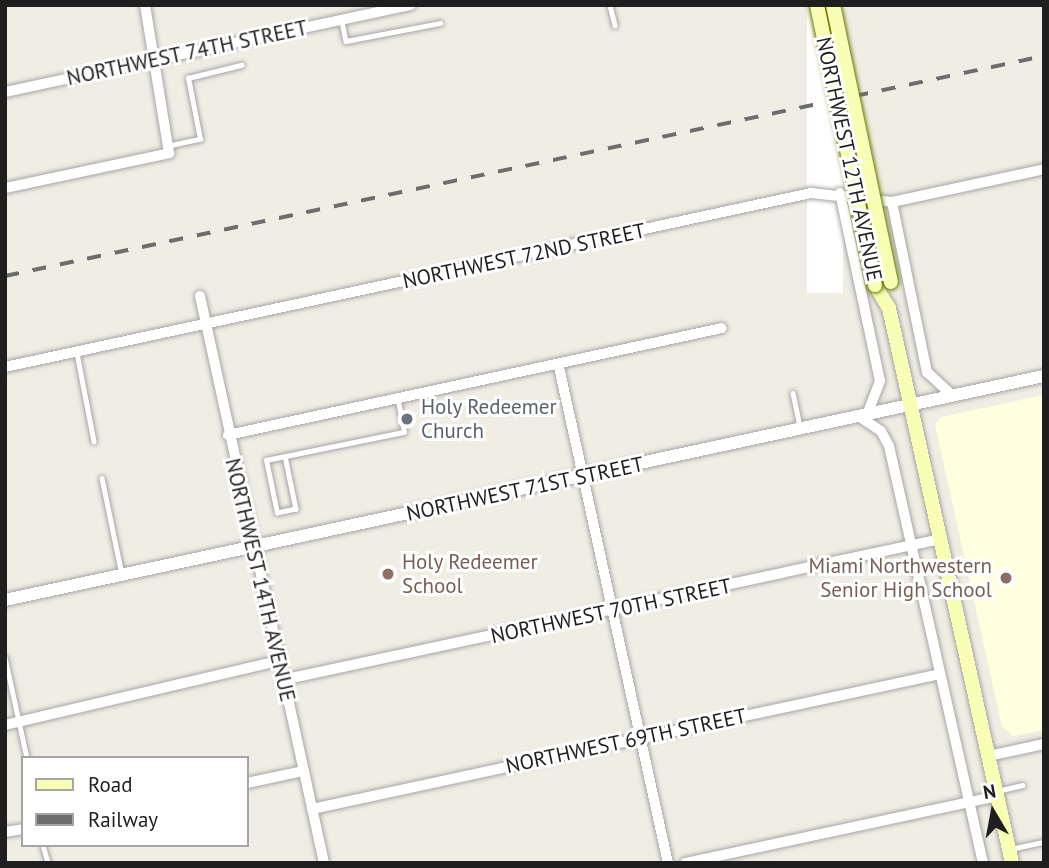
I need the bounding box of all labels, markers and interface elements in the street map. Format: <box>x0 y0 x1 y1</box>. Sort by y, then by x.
street label: NORTHWEST 74TH STREET <box>64 15 310 91</box>
street label: NORTHWEST 12TH AVENUE <box>811 34 887 284</box>
street label: NORTHWEST 72ND STREET <box>400 218 648 294</box>
place label: Holy Redeemer Church <box>421 394 557 444</box>
marker: Holy Redeemer Church <box>399 411 415 427</box>
street label: NORTHWEST 71ST STREET <box>403 451 647 527</box>
street label: NORTHWEST 14TH AVENUE <box>220 455 300 705</box>
place label: Holy Redeemer School <box>402 549 538 599</box>
place label: Miami Northwestern Senior High School <box>808 553 992 603</box>
marker: Holy Redeemer School <box>380 566 396 582</box>
marker: Miami Northwestern Senior High School <box>998 570 1014 586</box>
street label: NORTHWEST 70TH STREET <box>488 573 734 649</box>
street label: NORTHWEST 69TH STREET <box>503 703 749 779</box>
legend <box>21 756 248 847</box>
text: Road <box>88 771 132 798</box>
north arrow <box>958 777 1028 847</box>
text: N <box>981 778 998 804</box>
text: Railway <box>88 806 158 833</box>

